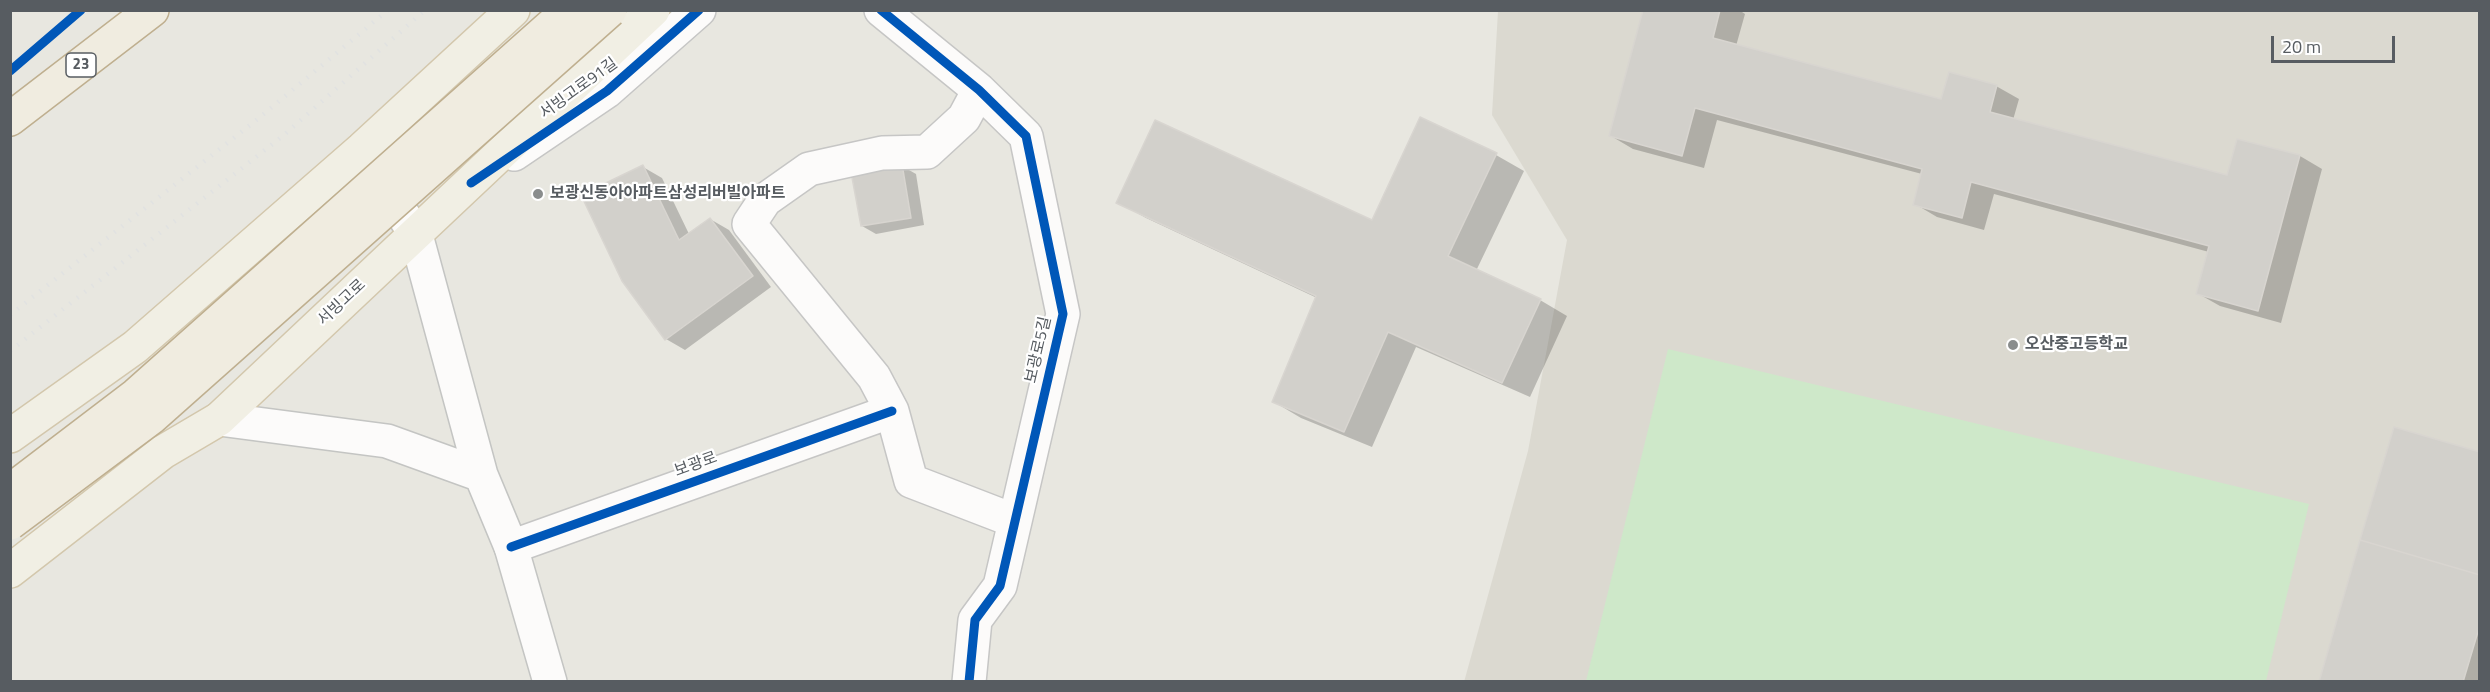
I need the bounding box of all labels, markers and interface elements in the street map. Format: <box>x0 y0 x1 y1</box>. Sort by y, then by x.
scale bar <box>2274 24 2398 62</box>
text: 20 m <box>2282 33 2321 60</box>
road number: 23 <box>66 53 96 77</box>
street label: 서빙고로91길 <box>536 54 622 124</box>
place label: 보광신동아아파트삼성리버빌아파트 <box>550 184 786 204</box>
marker: 보광신동아아파트삼성리버빌아파트 <box>531 187 545 201</box>
street label: 서빙고로 <box>314 276 370 330</box>
street label: 보광로5길 <box>1022 315 1056 385</box>
place label: 오산중고등학교 <box>2025 335 2128 355</box>
marker: 오산중고등학교 <box>2006 338 2020 352</box>
street label: 보광로 <box>672 448 720 482</box>

